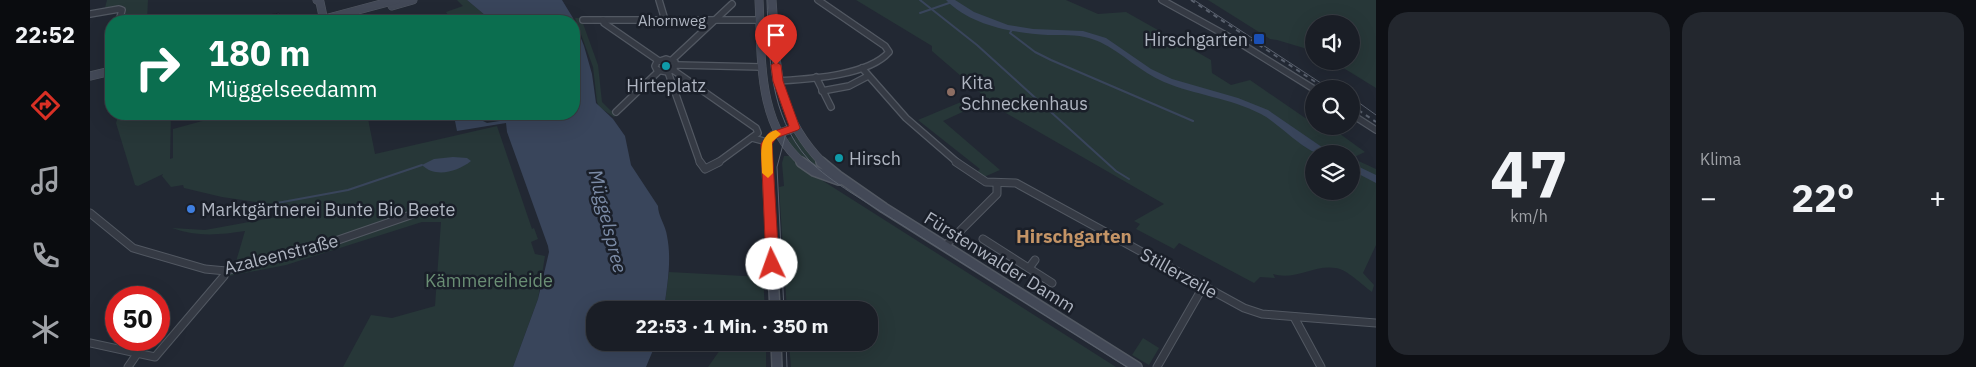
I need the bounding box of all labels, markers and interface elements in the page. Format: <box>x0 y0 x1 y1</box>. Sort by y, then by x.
street label: Ahornweg <box>638 11 706 30</box>
pin <box>755 14 797 65</box>
map controls <box>1305 15 1360 200</box>
button: sound <box>1305 15 1360 70</box>
text: 22:52 <box>15 20 75 49</box>
icon: arrive <box>762 21 790 49</box>
place label: Hirschgarten <box>1144 28 1248 51</box>
text: 180 m <box>208 30 311 76</box>
marker: Hirschgarten <box>1252 32 1266 46</box>
icon: right <box>125 35 190 100</box>
marker: Hirteplatz <box>660 60 672 72</box>
place label: Kita Schneckenhaus <box>961 71 1088 115</box>
text: Müggelseedamm <box>208 74 377 103</box>
place label: Hirteplatz <box>626 74 706 97</box>
button: search <box>1305 80 1360 135</box>
marker: Kita Schneckenhaus <box>945 86 957 98</box>
icon: directions <box>28 88 63 123</box>
text: 47 <box>1490 131 1568 216</box>
button: layers <box>1305 145 1360 200</box>
place label: Hirsch <box>849 147 901 170</box>
text: Klima <box>1700 149 1741 169</box>
marker: Hirsch <box>833 152 845 164</box>
icon: music <box>28 163 63 198</box>
water label: Müggelspree <box>584 167 632 275</box>
text: 22° <box>1791 173 1855 222</box>
text: − <box>1700 179 1717 216</box>
text: + <box>1929 179 1946 216</box>
place label: Marktgärtnerei Bunte Bio Beete <box>201 198 456 221</box>
marker: Marktgärtnerei Bunte Bio Beete <box>185 203 197 215</box>
street label: Fürstenwalder Damm <box>920 206 1080 318</box>
text: km/h <box>1510 206 1548 226</box>
district label: Hirschgarten <box>1016 224 1132 248</box>
street label: Azaleenstraße <box>221 229 341 279</box>
position arrow <box>745 237 797 289</box>
icon: phone <box>28 238 63 273</box>
street label: Stillerzeile <box>1136 242 1222 304</box>
park label: Kämmereiheide <box>425 269 553 292</box>
speed limit sign: 50 <box>105 286 170 351</box>
icon: climate <box>28 312 63 347</box>
text: 22:53 · 1 Min. · 350 m <box>635 314 829 338</box>

